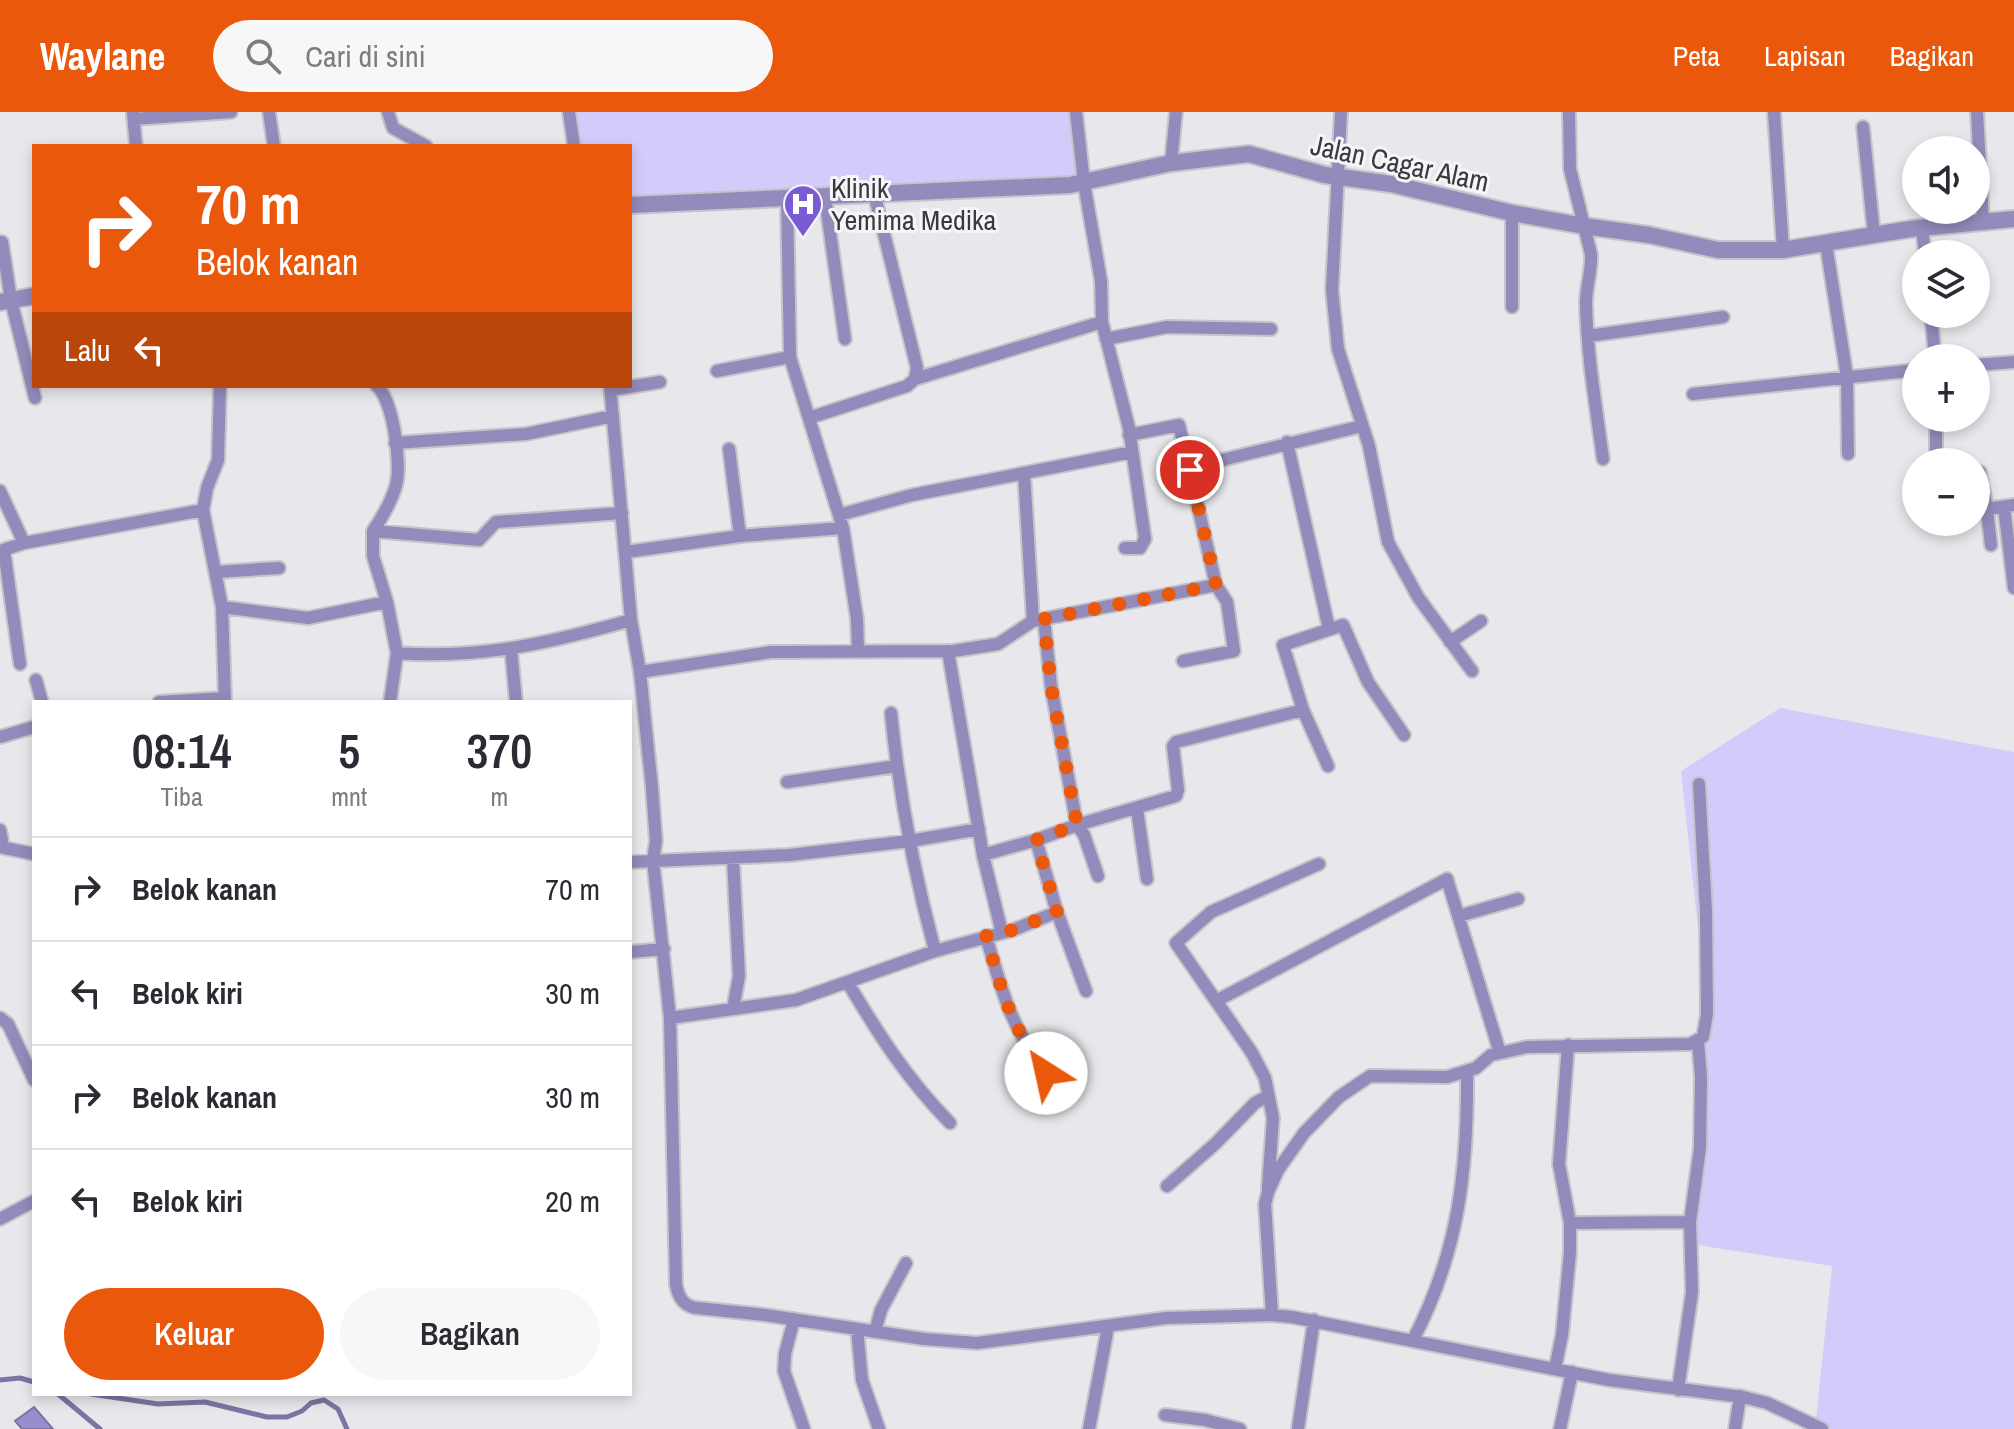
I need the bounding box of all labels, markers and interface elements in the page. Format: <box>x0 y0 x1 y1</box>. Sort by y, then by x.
search box <box>213 20 773 92</box>
text: Waylane <box>40 31 165 82</box>
icon: search <box>241 34 285 78</box>
text: Cari di sini <box>305 36 426 76</box>
text: Peta <box>1673 37 1720 75</box>
text: Lapisan <box>1764 37 1846 75</box>
text: Bagikan <box>1890 37 1974 75</box>
street label: Jalan Cagar Alam <box>1307 126 1493 200</box>
map controls <box>1902 136 1990 536</box>
button: sound <box>1902 136 1990 224</box>
text: 70 m <box>196 166 301 241</box>
place label: Klinik Yemima Medika <box>831 169 997 239</box>
icon: right <box>64 176 168 280</box>
hospital icon: Klinik Yemima Medika <box>782 183 824 238</box>
text: Belok kanan <box>196 238 358 286</box>
button: layers <box>1902 240 1990 328</box>
icon: left <box>127 328 171 372</box>
text: Lalu <box>64 330 111 370</box>
button: + <box>1902 344 1990 432</box>
pin <box>1156 436 1224 504</box>
icon: arrive <box>1168 448 1212 492</box>
button: − <box>1902 448 1990 536</box>
text: 08:14 <box>132 718 232 783</box>
text: 5 <box>338 718 360 783</box>
text: 370 <box>467 718 532 783</box>
text: Tiba <box>161 779 203 814</box>
text: mnt <box>331 779 367 814</box>
text: m <box>491 779 508 814</box>
icon: right <box>64 867 108 911</box>
text: Belok kanan <box>132 869 277 909</box>
text: 70 m <box>545 869 600 909</box>
icon: left <box>64 971 108 1015</box>
text: Belok kiri <box>132 973 243 1013</box>
text: 30 m <box>545 973 600 1013</box>
position arrow <box>1004 1031 1088 1115</box>
icon: right <box>64 1075 108 1119</box>
text: Belok kanan <box>132 1077 277 1117</box>
text: 30 m <box>545 1077 600 1117</box>
icon: left <box>64 1179 108 1223</box>
text: Belok kiri <box>132 1181 243 1221</box>
text: 20 m <box>545 1181 600 1221</box>
button: Keluar <box>64 1288 324 1380</box>
button: Bagikan <box>340 1288 600 1380</box>

